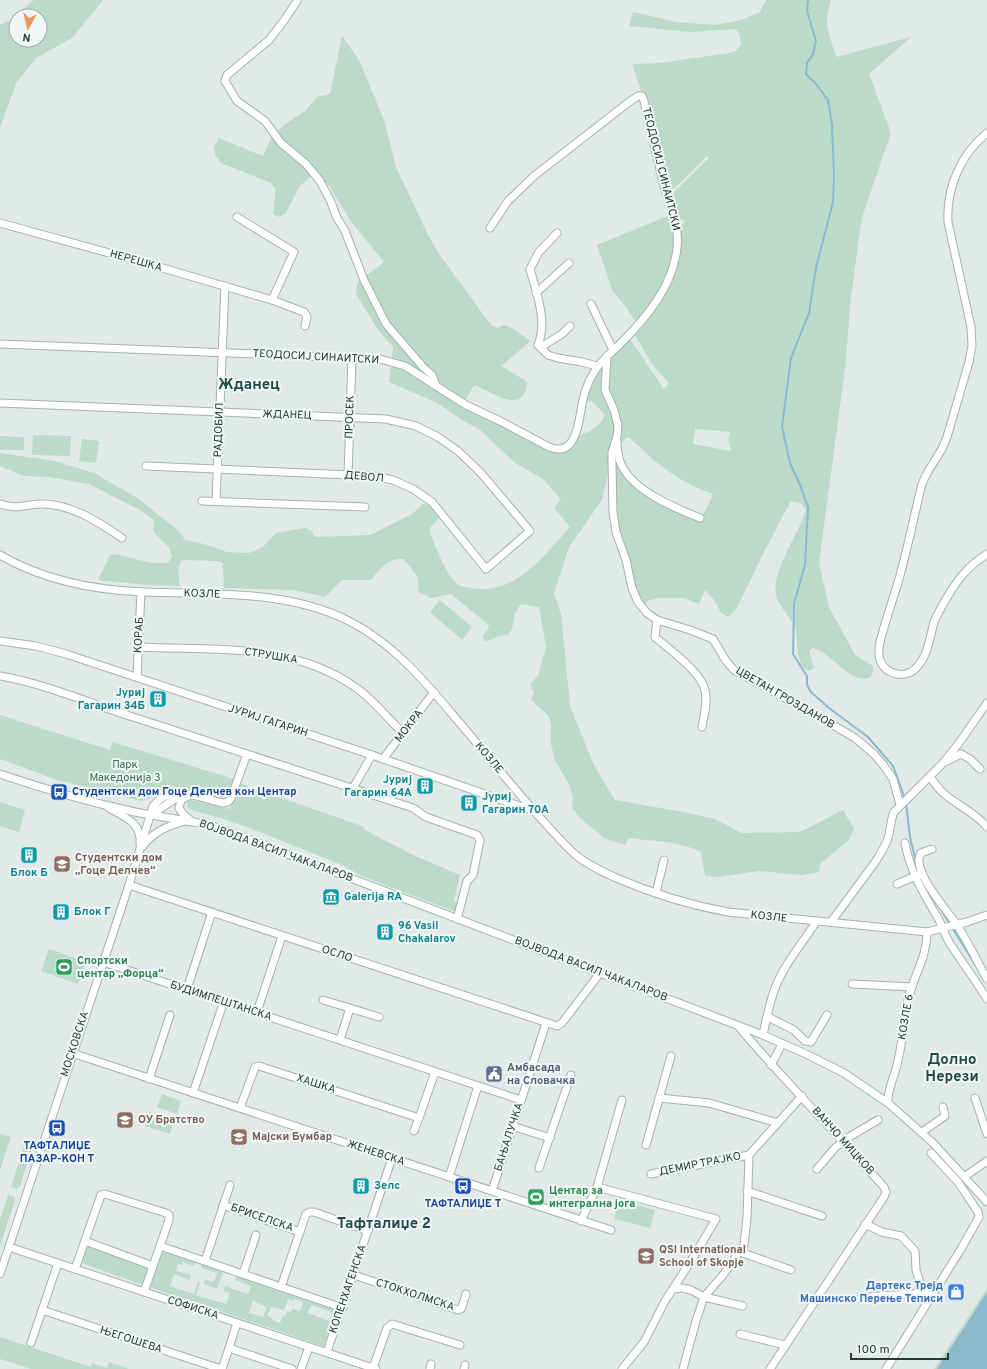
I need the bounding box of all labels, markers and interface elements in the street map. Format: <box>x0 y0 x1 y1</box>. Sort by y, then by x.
north arrow <box>8 8 48 48</box>
text: N <box>22 29 32 44</box>
street label: ТЕОДОСИЈ СИНАИТСКИ <box>639 106 683 232</box>
street label: НЕРЕШКА <box>108 247 164 275</box>
street label: ТЕОДОСИЈ СИНАИТСКИ <box>252 347 380 367</box>
district label: Жданец <box>218 376 280 395</box>
street label: ПРОСЕК <box>342 395 358 439</box>
street label: РАДОБИЛ <box>211 402 227 458</box>
street label: ЖДАНЕЦ <box>262 407 312 423</box>
street label: ДЕВОЛ <box>344 468 384 486</box>
street label: КОЗЛЕ <box>183 586 221 602</box>
street label: КОРАБ <box>131 617 147 653</box>
street label: СТРУШКА <box>243 645 299 667</box>
street label: ЦВЕТАН ГРОЗДАНОВ <box>733 664 837 732</box>
place label: Јуриј Гагарин 34Б <box>78 686 145 713</box>
building icon: Јуриј Гагарин 34Б <box>148 689 168 709</box>
street label: ЈУРИЈ ГАГАРИН <box>226 701 310 741</box>
street label: МОКРА <box>392 707 426 745</box>
street label: КОЗЛЕ <box>472 739 506 777</box>
park label: Парк Македонија 3 <box>89 758 161 785</box>
place label: Јуриј Гагарин 64А <box>344 773 412 800</box>
building icon: Јуриј Гагарин 64А <box>415 776 435 796</box>
bus stop icon: Студентски дом Гоце Делчев кон Центар <box>49 782 69 802</box>
place label: Студентски дом Гоце Делчев кон Центар <box>72 785 297 799</box>
place label: Јуриј Гагарин 70А <box>482 790 549 817</box>
building icon: Јуриј Гагарин 70А <box>459 793 479 813</box>
street label: ВОЈВОДА ВАСИЛ ЧАКАЛАРОВ <box>197 817 355 885</box>
building icon: Блок Б <box>19 845 39 865</box>
place label: Студентски дом „Гоце Делчев“ <box>75 851 162 878</box>
school or university icon: Студентски дом „Гоце Делчев“ <box>52 854 72 874</box>
place label: Блок Б <box>10 866 48 880</box>
museum icon: Galerija RA <box>321 887 341 907</box>
place label: Galerija RA <box>344 890 402 904</box>
building icon: Блок Г <box>51 902 71 922</box>
place label: Блок Г <box>74 905 111 919</box>
street label: КОЗЛЕ <box>750 908 788 926</box>
place label: 96 Vasil Chakalarov <box>398 919 456 946</box>
building icon: 96 Vasil Chakalarov <box>375 922 395 942</box>
street label: ВОЈВОДА ВАСИЛ ЧАКАЛАРОВ <box>513 933 669 1005</box>
street label: ОСЛО <box>320 942 354 966</box>
place label: Спортски центар „Форца“ <box>77 954 163 981</box>
sports icon: Спортски центар „Форца“ <box>54 957 74 977</box>
street label: БУДИМПЕШТАНСКА <box>168 978 274 1024</box>
street label: КОЗЛЕ 6 <box>895 993 917 1041</box>
street label: МОСКОВСКА <box>58 1010 92 1078</box>
district label: Долно Нерези <box>925 1051 979 1087</box>
place label: Амбасада на Словачка <box>507 1061 575 1088</box>
public building icon: Амбасада на Словачка <box>484 1064 504 1084</box>
street label: ХАШКА <box>295 1071 337 1097</box>
street label: БАЊАЛУЧКА <box>491 1101 527 1173</box>
street label: ВАНЧО МИЦКОВ <box>809 1104 877 1178</box>
school or university icon: ОУ Братство <box>115 1110 135 1130</box>
place label: ОУ Братство <box>138 1113 205 1127</box>
bus stop icon: ТАФТАЛИЏЕ ПАЗАР-КОН Т <box>47 1118 67 1138</box>
school or university icon: Мајски Бумбар <box>229 1127 249 1147</box>
place label: Мајски Бумбар <box>252 1130 332 1144</box>
street label: ЖЕНЕВСКА <box>345 1137 407 1169</box>
place label: ТАФТАЛИЏЕ ПАЗАР-КОН Т <box>20 1139 95 1166</box>
street label: ДЕМИР ТРАЈКО <box>658 1149 742 1179</box>
building icon: Зелс <box>351 1176 371 1196</box>
bus stop icon: ТАФТАЛИЏЕ Т <box>453 1176 473 1196</box>
place label: Зелс <box>374 1179 400 1193</box>
place label: Центар за интегрална јога <box>549 1184 635 1211</box>
sports icon: Центар за интегрална јога <box>526 1187 546 1207</box>
place label: ТАФТАЛИЏЕ Т <box>425 1197 502 1211</box>
street label: БРИСЕЛСКА <box>229 1201 295 1235</box>
district label: Тафталиџе 2 <box>337 1215 431 1234</box>
street label: КОПЕНХАГЕНСКА <box>326 1243 370 1335</box>
place label: QSI International School of Skopje <box>659 1243 746 1270</box>
school or university icon: QSI International School of Skopje <box>636 1246 656 1266</box>
street label: СТОКХОЛМСКА <box>374 1276 456 1314</box>
place label: Дартекс Трејд Машинско Перење Теписи <box>800 1279 943 1306</box>
shop icon: Дартекс Трејд Машинско Перење Теписи <box>946 1282 966 1302</box>
street label: СОФИСКА <box>166 1293 220 1323</box>
street label: ЊЕГОШЕВА <box>98 1323 164 1357</box>
scale bar <box>851 1335 948 1361</box>
text: 100 m <box>857 1342 890 1358</box>

